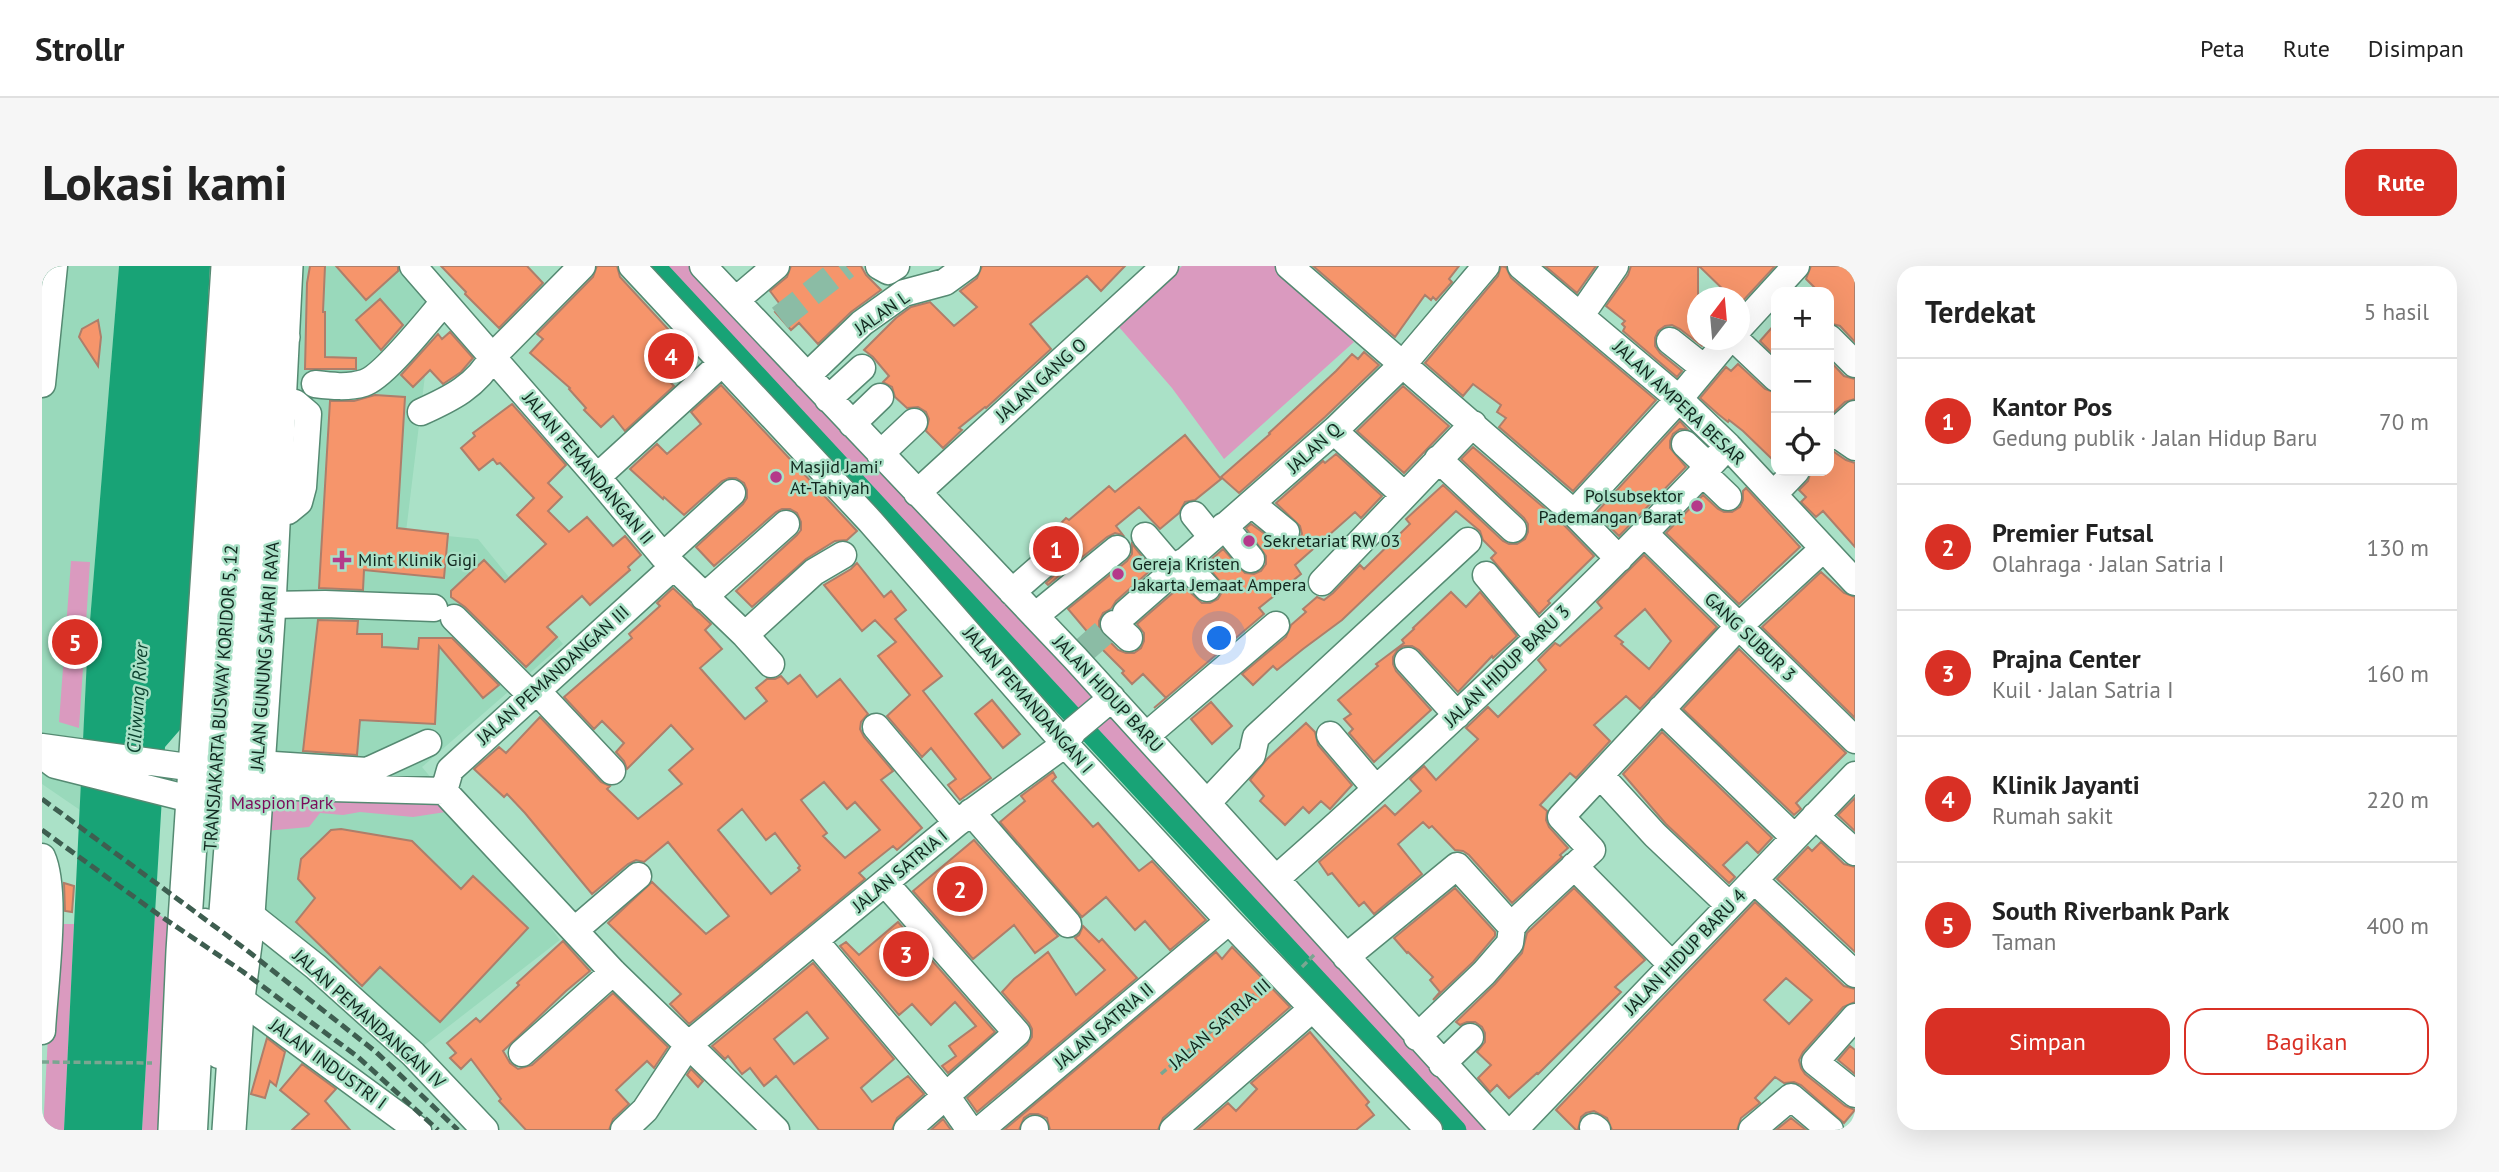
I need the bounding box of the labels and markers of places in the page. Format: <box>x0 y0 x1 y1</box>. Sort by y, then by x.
pin: 4 <box>648 330 694 382</box>
place label: Masjid Jami' At-Tahiyah <box>790 455 882 499</box>
marker: Masjid Jami' At-Tahiyah <box>768 469 784 485</box>
place label: Polsubsektor Pademangan Barat <box>1539 484 1683 528</box>
marker: Polsubsektor Pademangan Barat <box>1689 498 1705 514</box>
pin: 1 <box>1033 523 1079 575</box>
place label: Sekretariat RW 03 <box>1263 529 1400 552</box>
marker: Sekretariat RW 03 <box>1241 533 1257 549</box>
place label: Mint Klinik Gigi <box>358 548 477 571</box>
marker: Mint Klinik Gigi <box>332 550 352 570</box>
place label: Gereja Kristen Jakarta Jemaat Ampera <box>1131 552 1306 596</box>
marker: Gereja Kristen Jakarta Jemaat Ampera <box>1110 566 1126 582</box>
pin: 5 <box>52 616 98 668</box>
pin: 2 <box>937 863 983 915</box>
pin: 3 <box>883 928 929 980</box>

